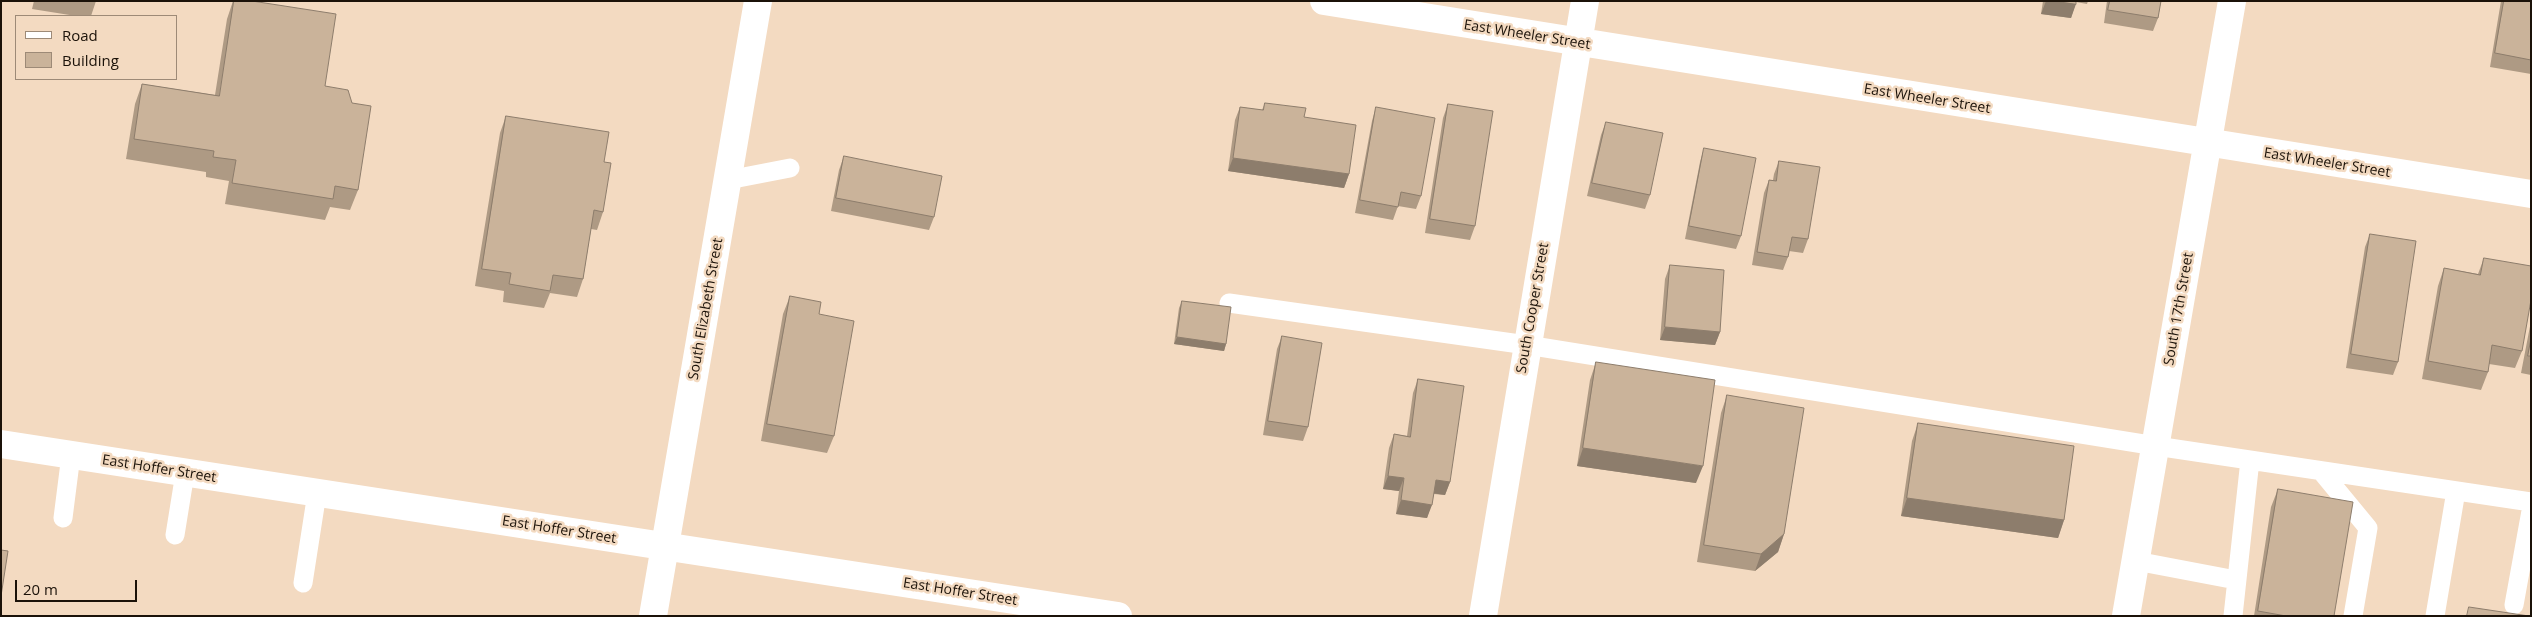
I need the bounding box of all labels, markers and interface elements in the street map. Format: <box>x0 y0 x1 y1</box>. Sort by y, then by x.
legend <box>15 15 178 80</box>
street label: East Wheeler Street <box>1462 17 1592 53</box>
text: Road <box>62 25 98 45</box>
text: Building <box>62 50 119 70</box>
street label: East Wheeler Street <box>1862 81 1992 117</box>
street label: East Wheeler Street <box>2262 145 2392 181</box>
street label: South Elizabeth Street <box>685 237 727 381</box>
street label: South Cooper Street <box>1513 241 1553 375</box>
street label: South 17th Street <box>2161 251 2197 367</box>
street label: East Hoffer Street <box>101 452 217 486</box>
street label: East Hoffer Street <box>501 513 617 547</box>
scale bar <box>18 570 140 602</box>
street label: East Hoffer Street <box>902 575 1018 609</box>
text: 20 m <box>23 579 58 599</box>

